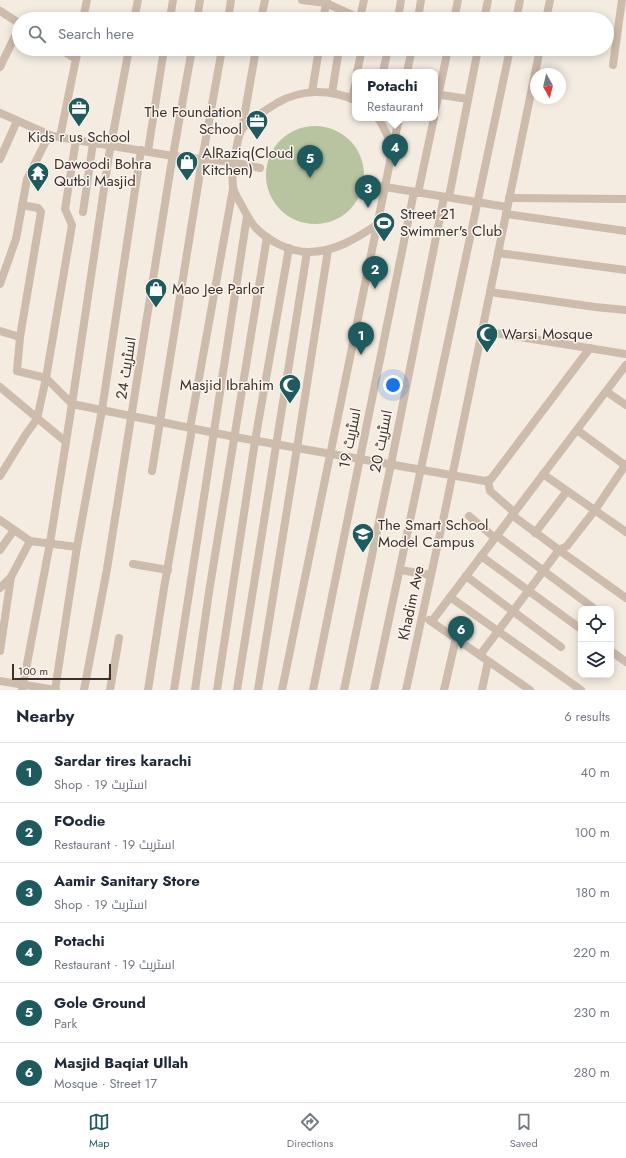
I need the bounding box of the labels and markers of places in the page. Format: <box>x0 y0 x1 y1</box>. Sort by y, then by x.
office icon: Kids r us School <box>66 95 92 128</box>
place label: The Foundation School <box>145 101 242 140</box>
office icon: The Foundation School <box>244 108 270 141</box>
place label: Kids r us School <box>28 126 130 148</box>
pin: 4 <box>382 134 408 167</box>
place label: AlRaziq(Cloud Kitchen) <box>202 142 293 181</box>
pin: 5 <box>297 145 323 178</box>
shop icon: AlRaziq(Cloud Kitchen) <box>174 149 200 182</box>
place label: Dawoodi Bohra Qutbi Masjid <box>54 153 151 192</box>
temple icon: Dawoodi Bohra Qutbi Masjid <box>25 160 51 193</box>
pin: 3 <box>355 175 381 208</box>
place label: Street 21 Swimmer's Club <box>400 203 503 242</box>
sports icon: Street 21 Swimmer's Club <box>371 210 397 243</box>
pin: 2 <box>362 256 388 289</box>
shop icon: Mao Jee Parlor <box>143 276 169 309</box>
place label: Mao Jee Parlor <box>172 278 265 300</box>
mosque icon: Warsi Mosque <box>474 321 500 354</box>
pin: 1 <box>348 322 374 355</box>
place label: Warsi Mosque <box>502 323 593 345</box>
mosque icon: Masjid Ibrahim <box>277 372 303 405</box>
place label: Masjid Ibrahim <box>180 374 274 396</box>
place label: The Smart School Model Campus <box>378 514 489 553</box>
school or university icon: The Smart School Model Campus <box>350 521 376 554</box>
pin: 6 <box>448 616 474 649</box>

